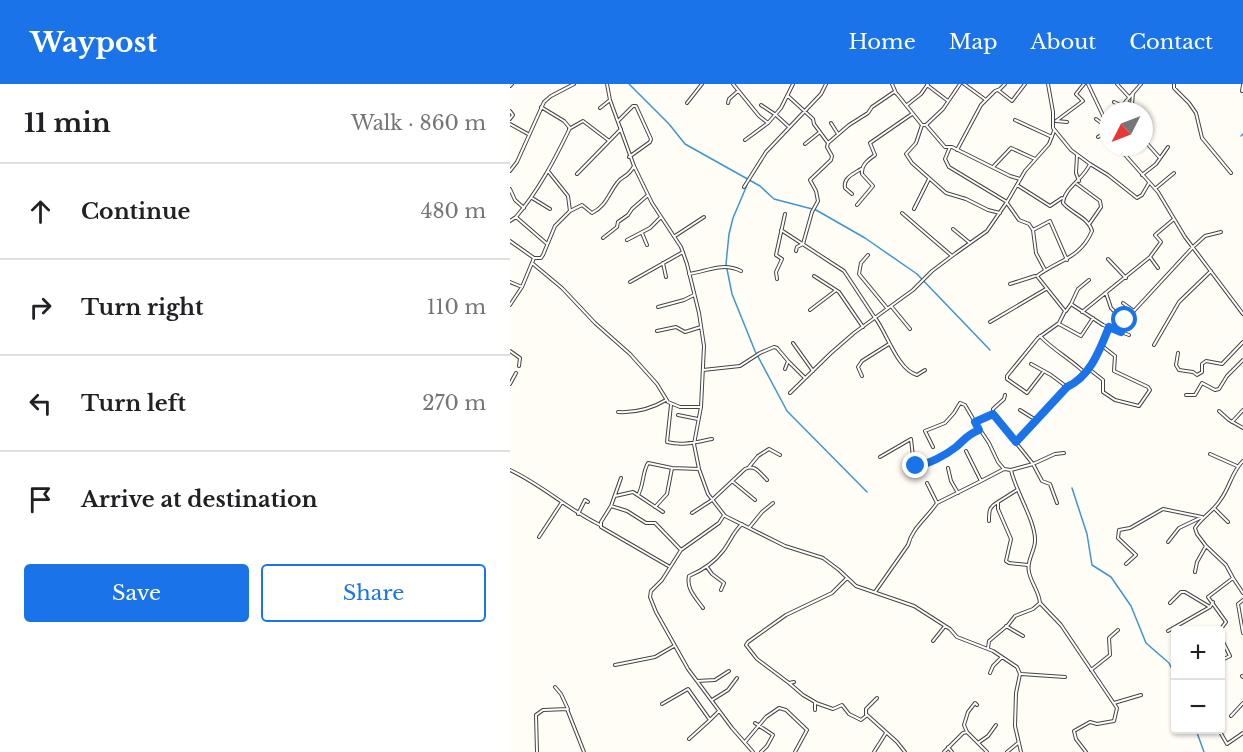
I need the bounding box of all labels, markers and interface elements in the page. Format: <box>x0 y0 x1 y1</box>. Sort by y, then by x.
text: Waypost <box>30 25 157 60</box>
text: Home <box>849 29 916 55</box>
text: Map <box>949 29 997 55</box>
text: About <box>1030 29 1096 55</box>
text: Contact <box>1129 29 1213 55</box>
north arrow <box>1099 102 1153 156</box>
text: 11 min <box>24 107 111 139</box>
text: Walk · 860 m <box>351 111 486 135</box>
icon: ahead <box>24 195 57 228</box>
text: Continue <box>81 198 190 225</box>
text: 480 m <box>421 199 486 223</box>
icon: right <box>24 291 57 324</box>
text: Turn right <box>81 294 203 321</box>
text: 110 m <box>427 295 486 319</box>
route start <box>1111 306 1137 332</box>
icon: left <box>24 387 57 420</box>
text: Turn left <box>81 390 186 417</box>
text: 270 m <box>422 391 486 415</box>
route end <box>902 452 928 478</box>
icon: arrive <box>24 483 57 516</box>
text: Arrive at destination <box>81 486 318 513</box>
button: Save <box>24 564 249 622</box>
button: Share <box>261 564 486 622</box>
map controls <box>1171 626 1225 734</box>
button: + <box>1171 626 1225 680</box>
button: − <box>1171 680 1225 734</box>

